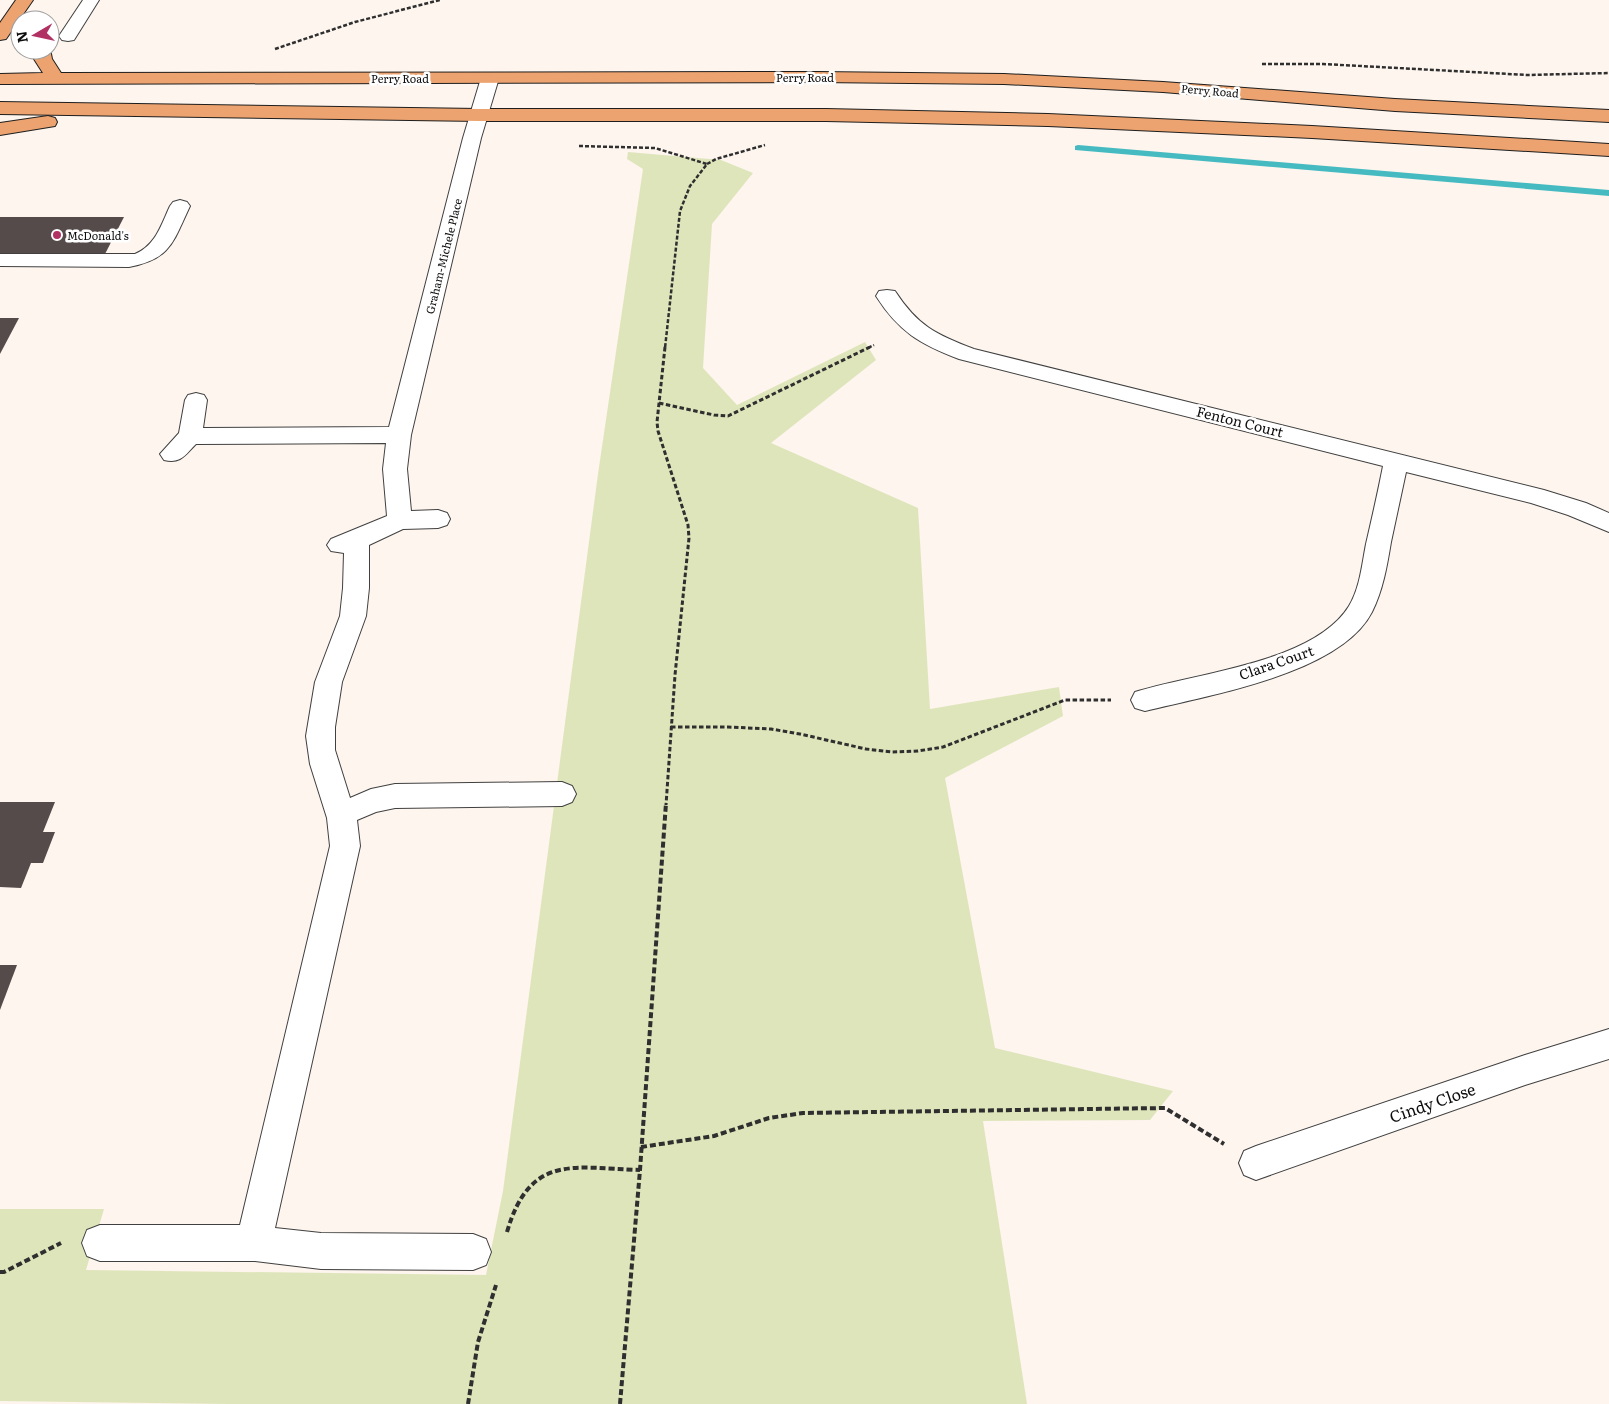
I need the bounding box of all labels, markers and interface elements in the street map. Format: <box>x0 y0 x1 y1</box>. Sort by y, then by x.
north arrow <box>10 10 60 60</box>
text: N <box>10 30 32 45</box>
street label: Perry Road <box>776 69 834 85</box>
street label: Perry Road <box>371 70 429 86</box>
street label: Perry Road <box>1180 80 1240 101</box>
street label: Graham-Michele Place <box>421 196 465 315</box>
place label: McDonald's <box>67 227 129 243</box>
marker: McDonald's <box>51 229 63 241</box>
street label: Fenton Court <box>1194 401 1286 442</box>
street label: Clara Court <box>1236 640 1316 684</box>
street label: Cindy Close <box>1386 1076 1478 1128</box>

